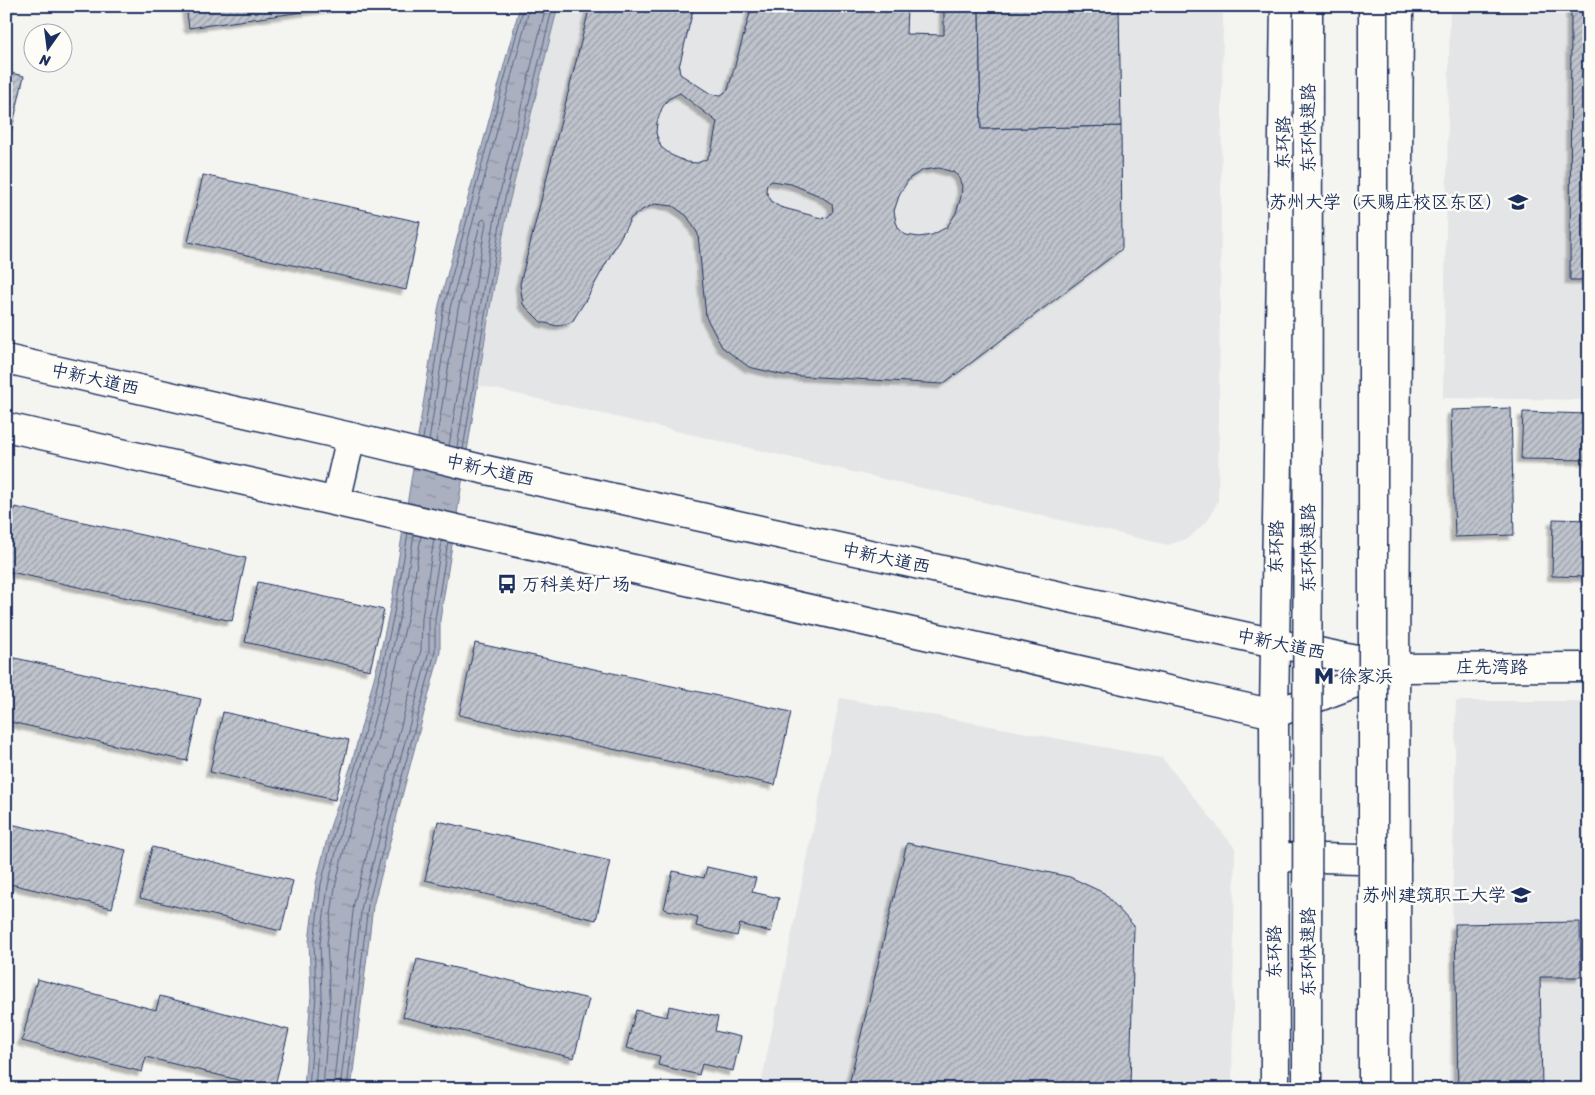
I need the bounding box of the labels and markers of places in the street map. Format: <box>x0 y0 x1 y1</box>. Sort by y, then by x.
place label: 苏州大学（天赐庄校区东区） <box>1269 186 1503 218</box>
school or university icon: 苏州大学（天赐庄校区东区） <box>1507 191 1529 213</box>
place label: 万科美好广场 <box>522 568 630 600</box>
bus stop icon: 万科美好广场 <box>496 573 518 595</box>
place label: 徐家浜 <box>1339 660 1393 692</box>
metro station icon: 徐家浜 <box>1313 665 1335 687</box>
place label: 苏州建筑职工大学 <box>1362 879 1506 911</box>
school or university icon: 苏州建筑职工大学 <box>1510 884 1532 906</box>

